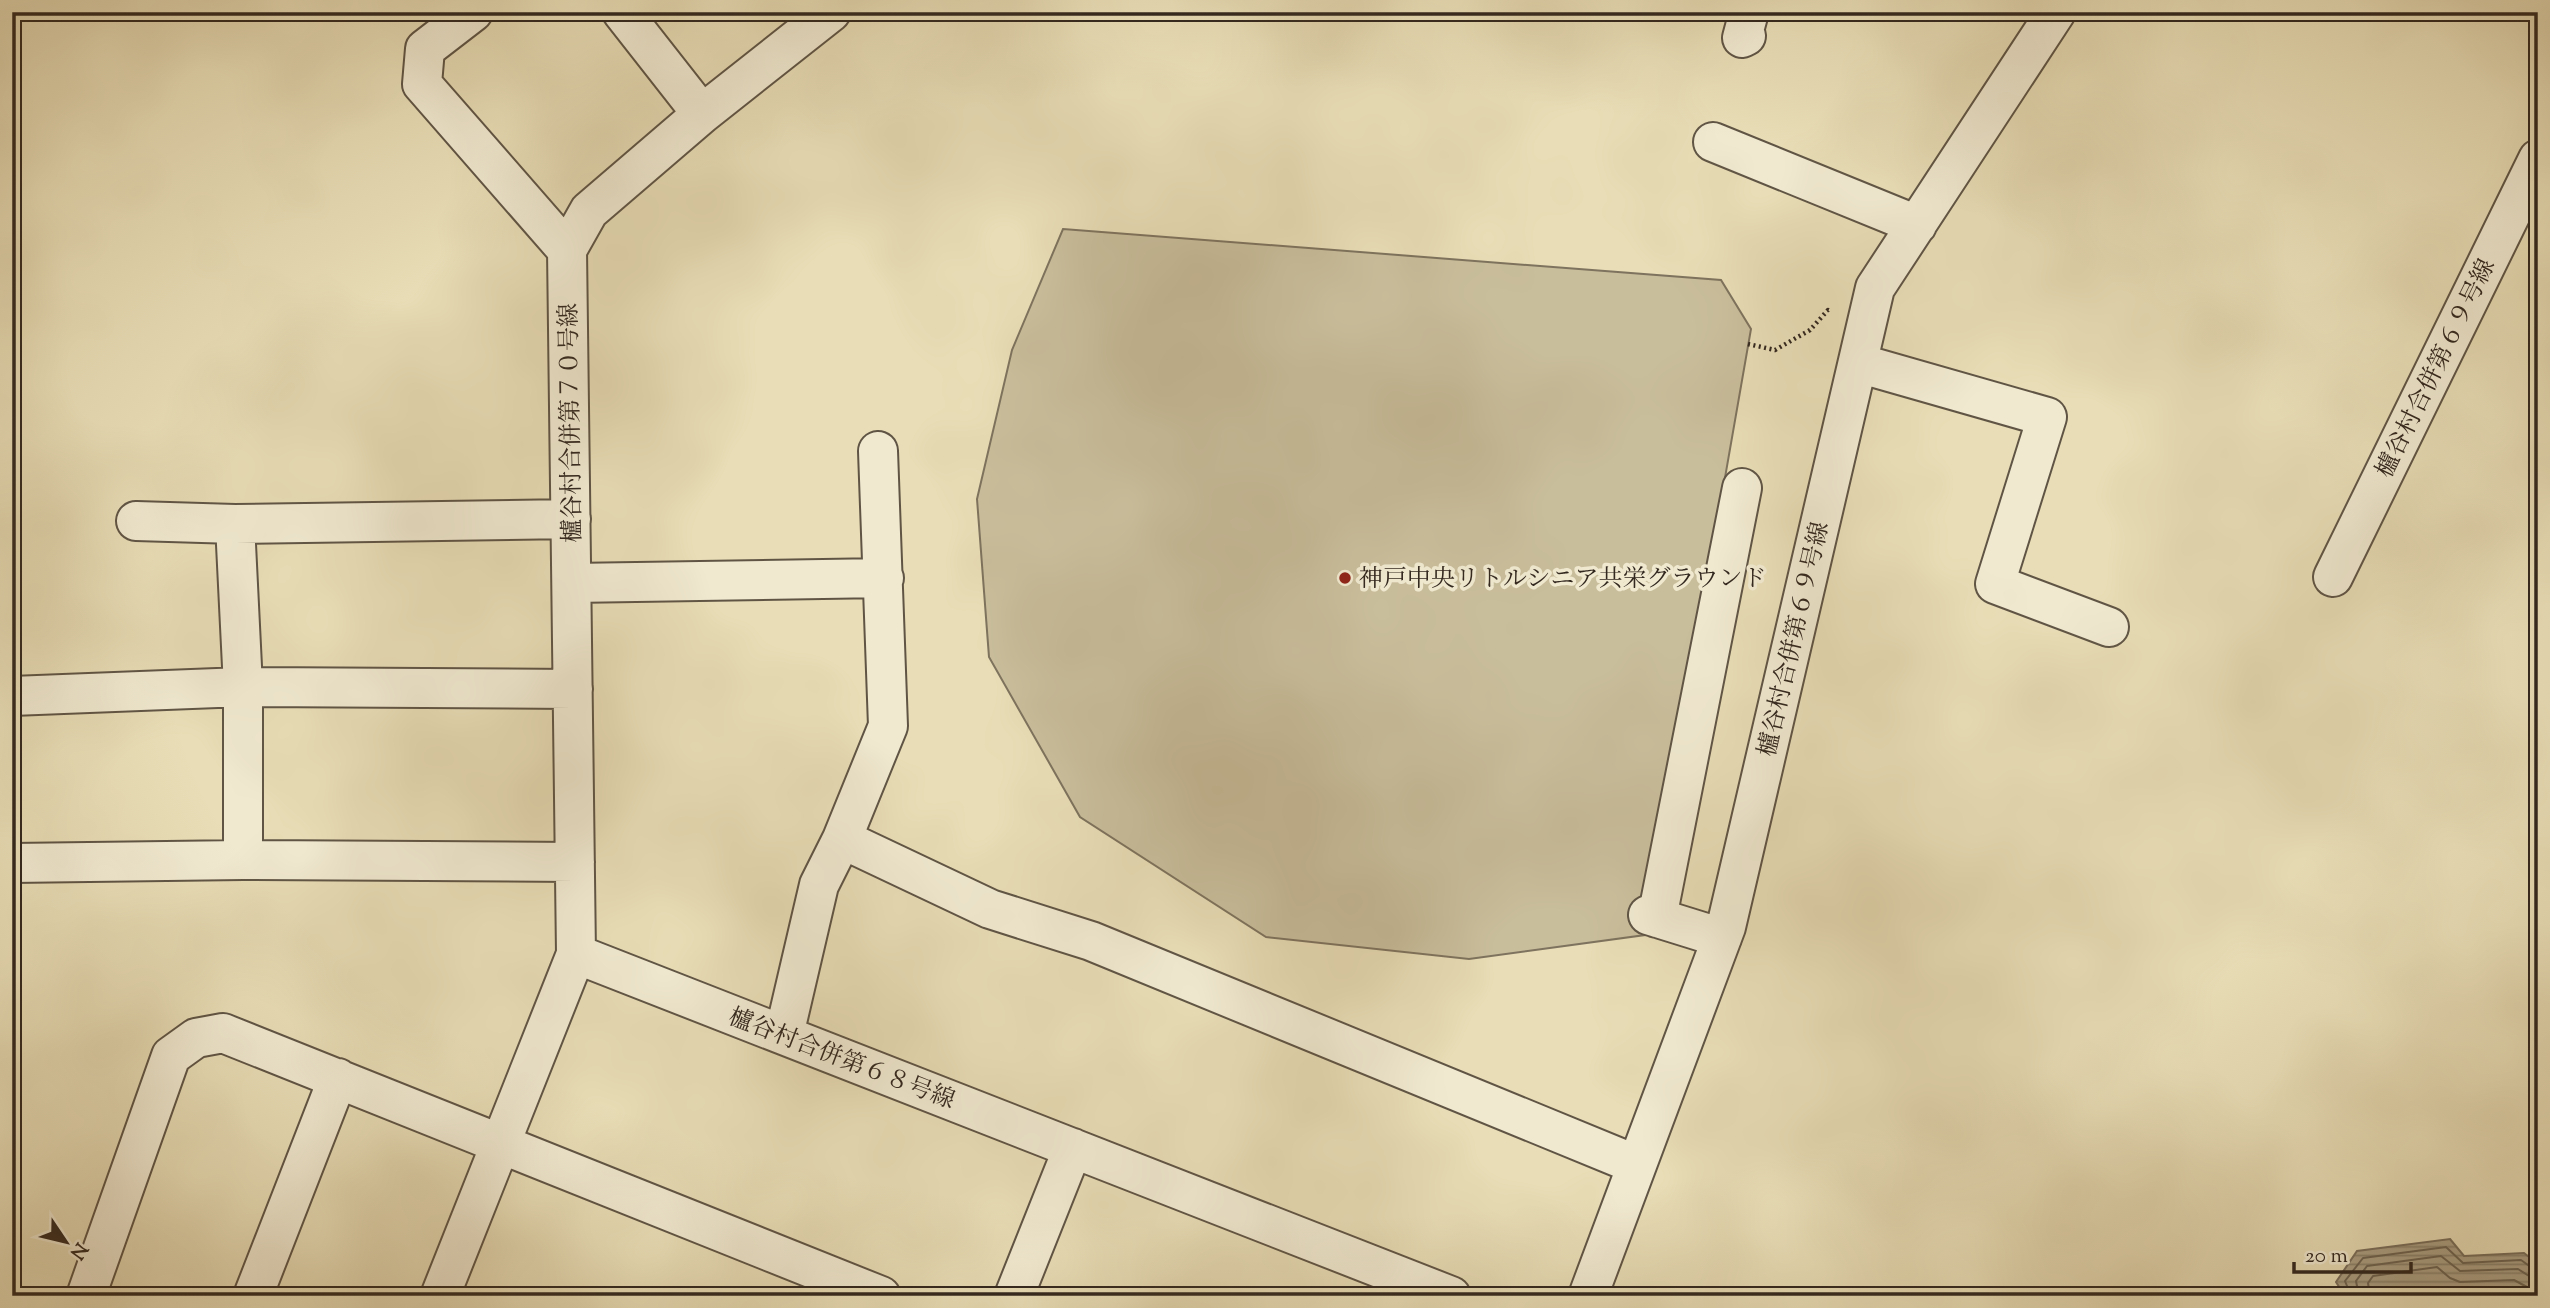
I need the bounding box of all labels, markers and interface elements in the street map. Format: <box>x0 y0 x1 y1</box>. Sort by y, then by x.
street label: 櫨谷村合併第６９号線 <box>2369 254 2505 484</box>
street label: 櫨谷村合併第７０号線 <box>553 303 591 543</box>
street label: 櫨谷村合併第６９号線 <box>1751 519 1839 760</box>
place label: 神戸中央リトルシニア共栄グラウンド <box>1359 563 1766 597</box>
marker: 神戸中央リトルシニア共栄グラウンド <box>1337 570 1353 586</box>
street label: 櫨谷村合併第６８号線 <box>723 1001 959 1119</box>
north arrow <box>32 1206 102 1276</box>
scale bar <box>2294 1231 2412 1275</box>
text: N <box>62 1236 93 1264</box>
text: 20 m <box>2305 1242 2348 1272</box>

